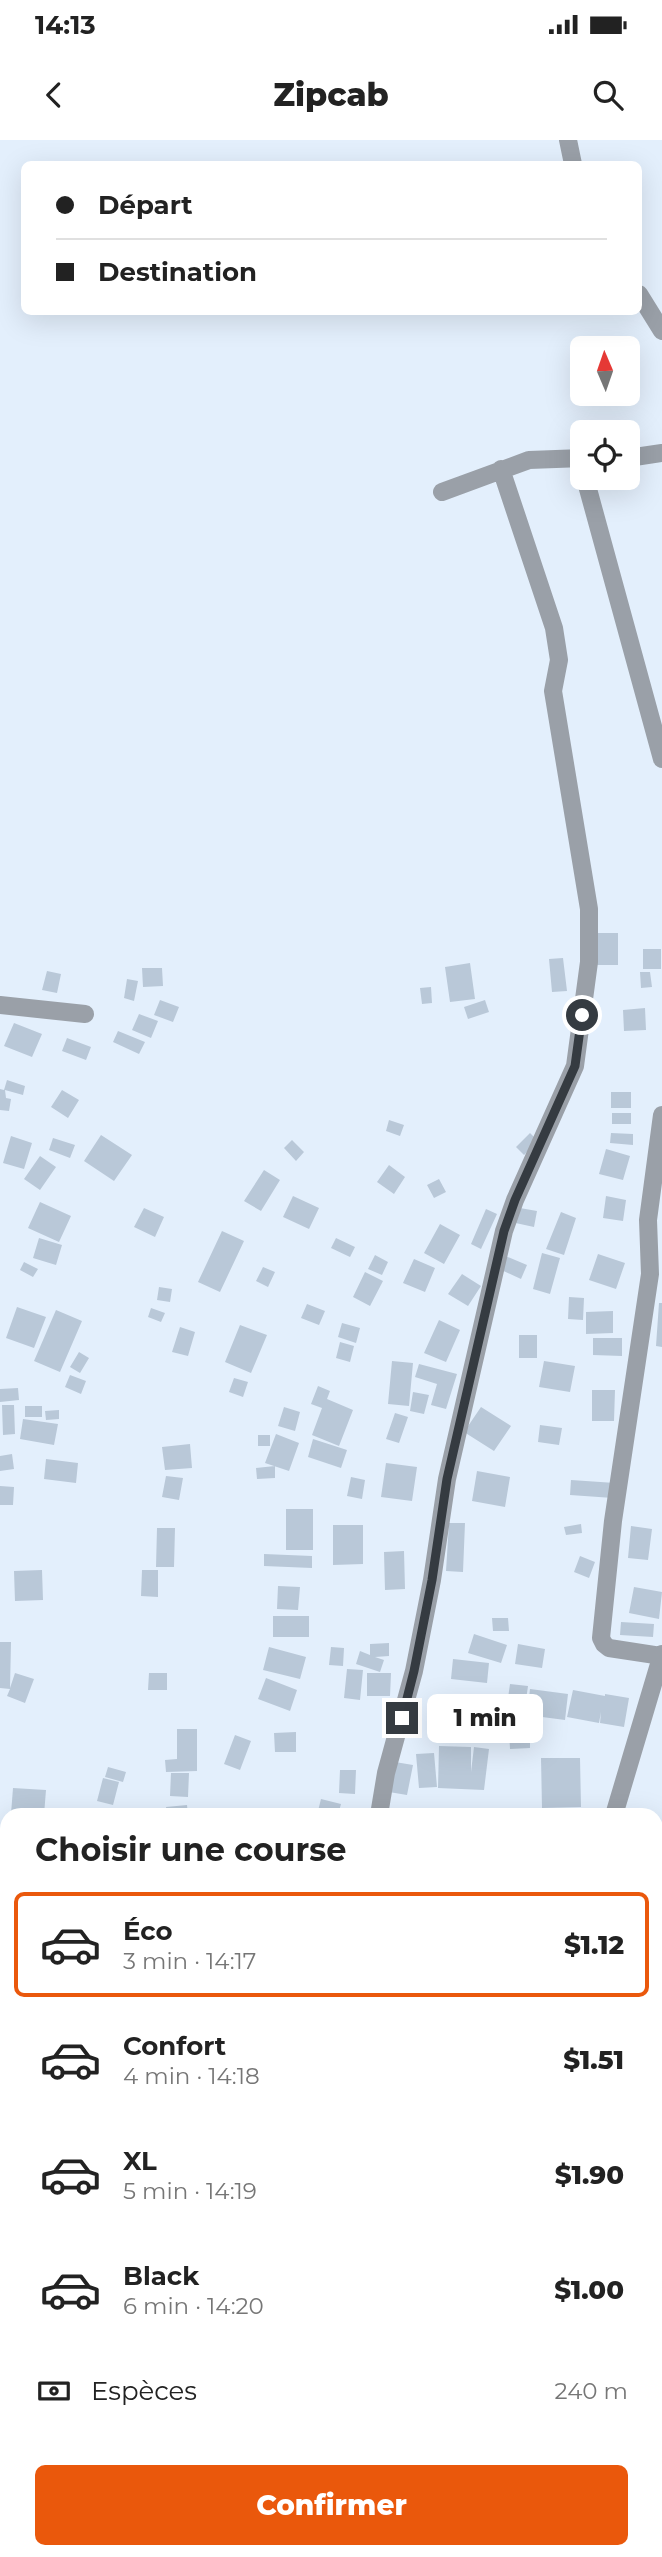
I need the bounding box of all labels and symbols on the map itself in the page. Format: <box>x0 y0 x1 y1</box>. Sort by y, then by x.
north arrow <box>570 336 640 406</box>
route start <box>566 999 598 1031</box>
callout: 1 min <box>426 1694 542 1742</box>
route end <box>386 1702 418 1734</box>

